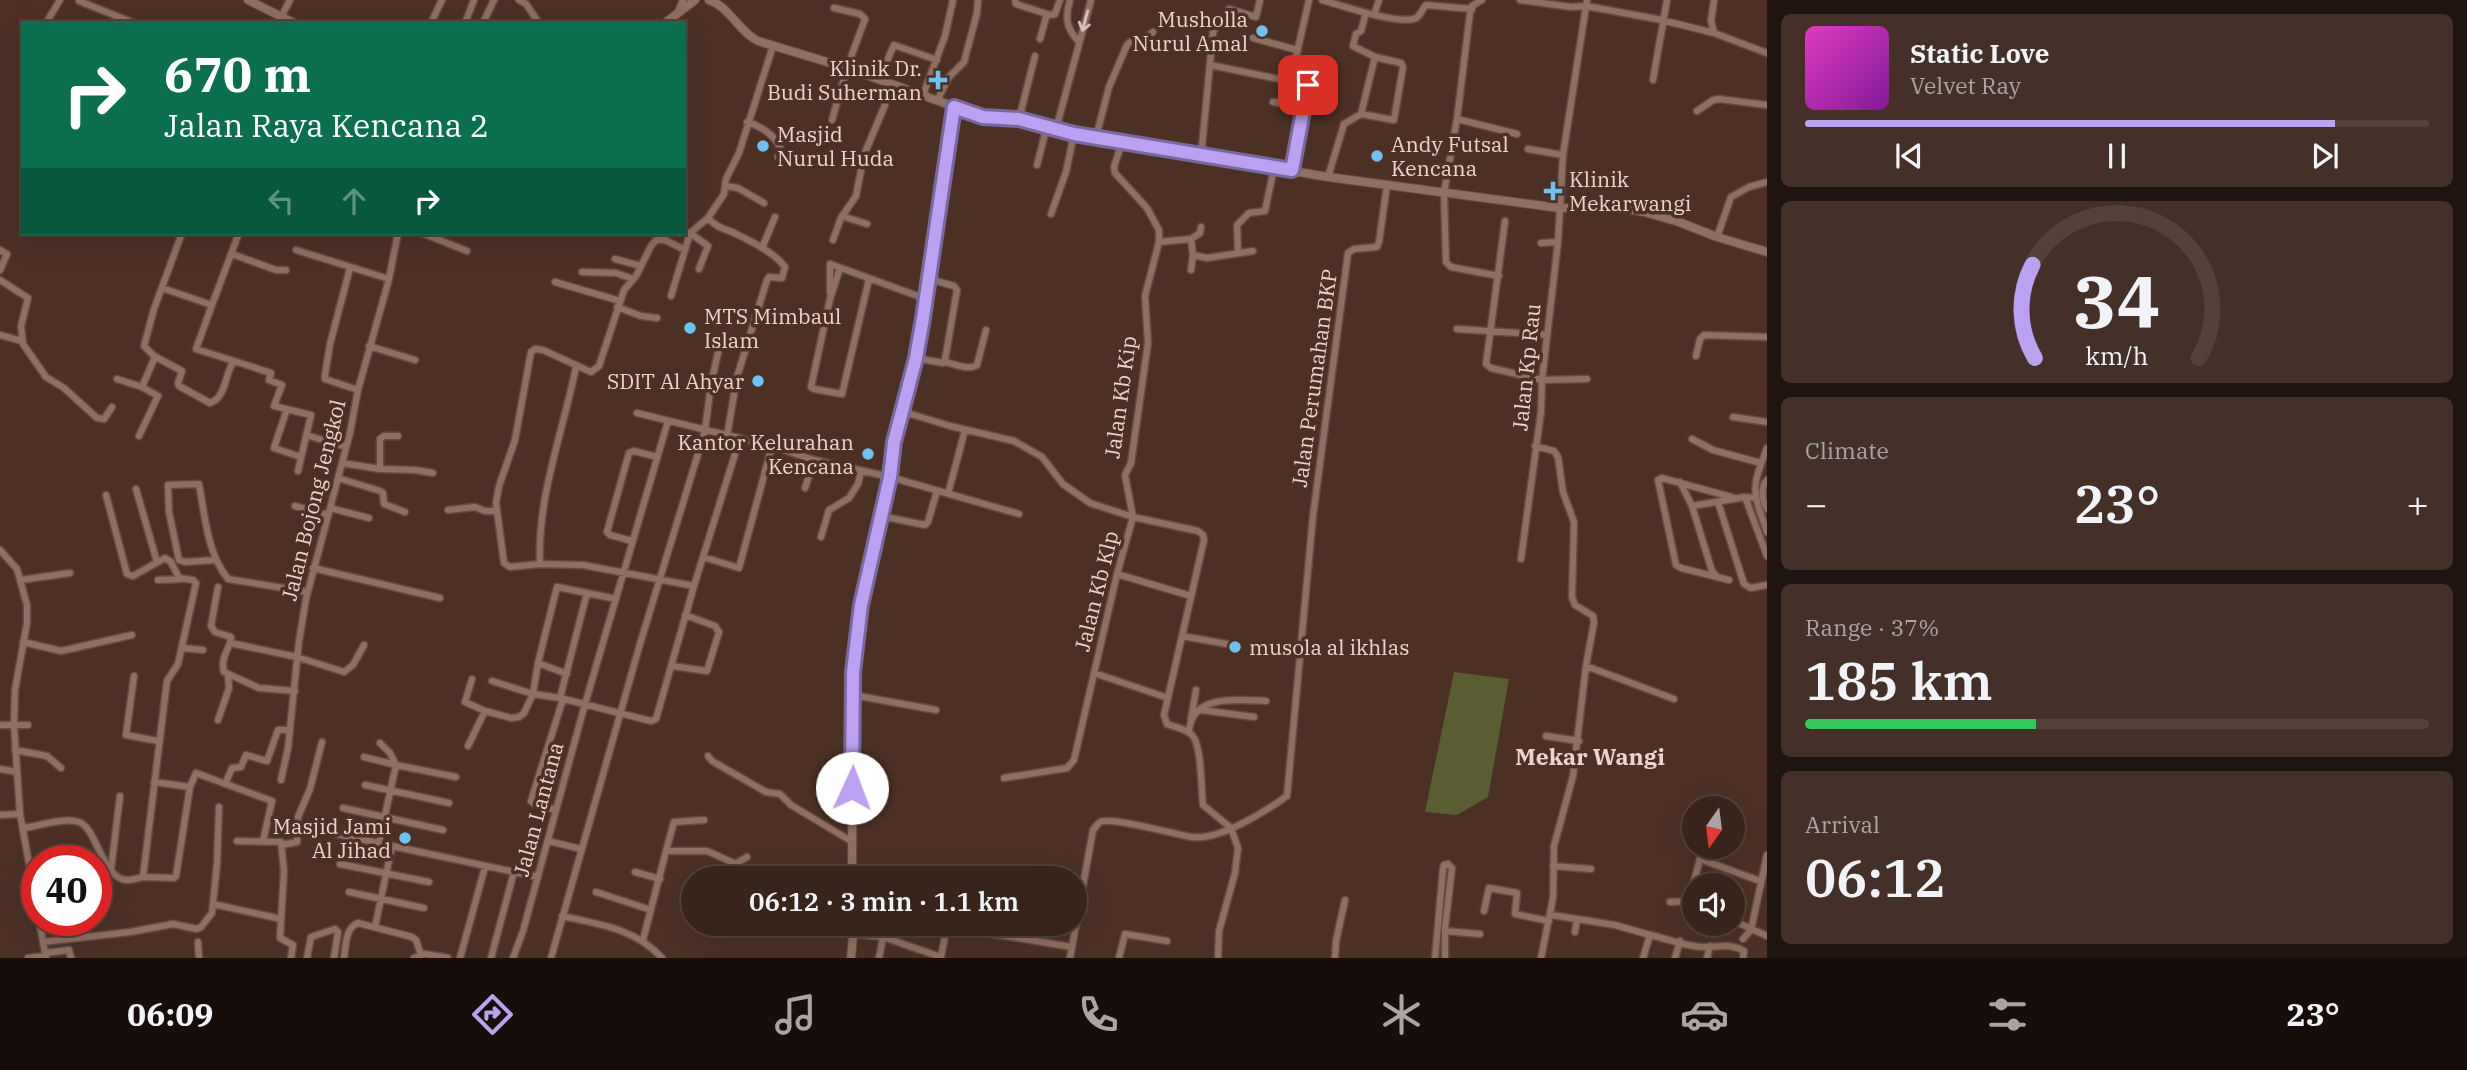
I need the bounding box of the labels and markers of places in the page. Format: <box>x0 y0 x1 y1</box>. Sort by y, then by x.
place label: Musholla Nurul Amal <box>1133 5 1248 57</box>
marker: Musholla Nurul Amal <box>1254 23 1270 39</box>
place label: Klinik Dr. Budi Suherman <box>767 54 922 106</box>
pin <box>1278 55 1338 115</box>
marker: Klinik Dr. Budi Suherman <box>928 70 948 90</box>
place label: Masjid Nurul Huda <box>777 120 894 172</box>
place label: Andy Futsal Kencana <box>1391 130 1509 182</box>
marker: Masjid Nurul Huda <box>755 138 771 154</box>
marker: Andy Futsal Kencana <box>1369 148 1385 164</box>
place label: Klinik Mekarwangi <box>1569 165 1691 217</box>
marker: Klinik Mekarwangi <box>1543 181 1563 201</box>
place label: MTS Mimbaul Islam <box>704 302 841 354</box>
marker: MTS Mimbaul Islam <box>682 320 698 336</box>
place label: SDIT Al Ahyar <box>607 367 745 395</box>
marker: SDIT Al Ahyar <box>750 373 766 389</box>
place label: Kantor Kelurahan Kencana <box>678 428 854 480</box>
marker: Kantor Kelurahan Kencana <box>860 446 876 462</box>
place label: musola al ikhlas <box>1249 633 1409 661</box>
marker: musola al ikhlas <box>1227 639 1243 655</box>
place label: Masjid Jami Al Jihad <box>273 812 391 864</box>
marker: Masjid Jami Al Jihad <box>397 830 413 846</box>

